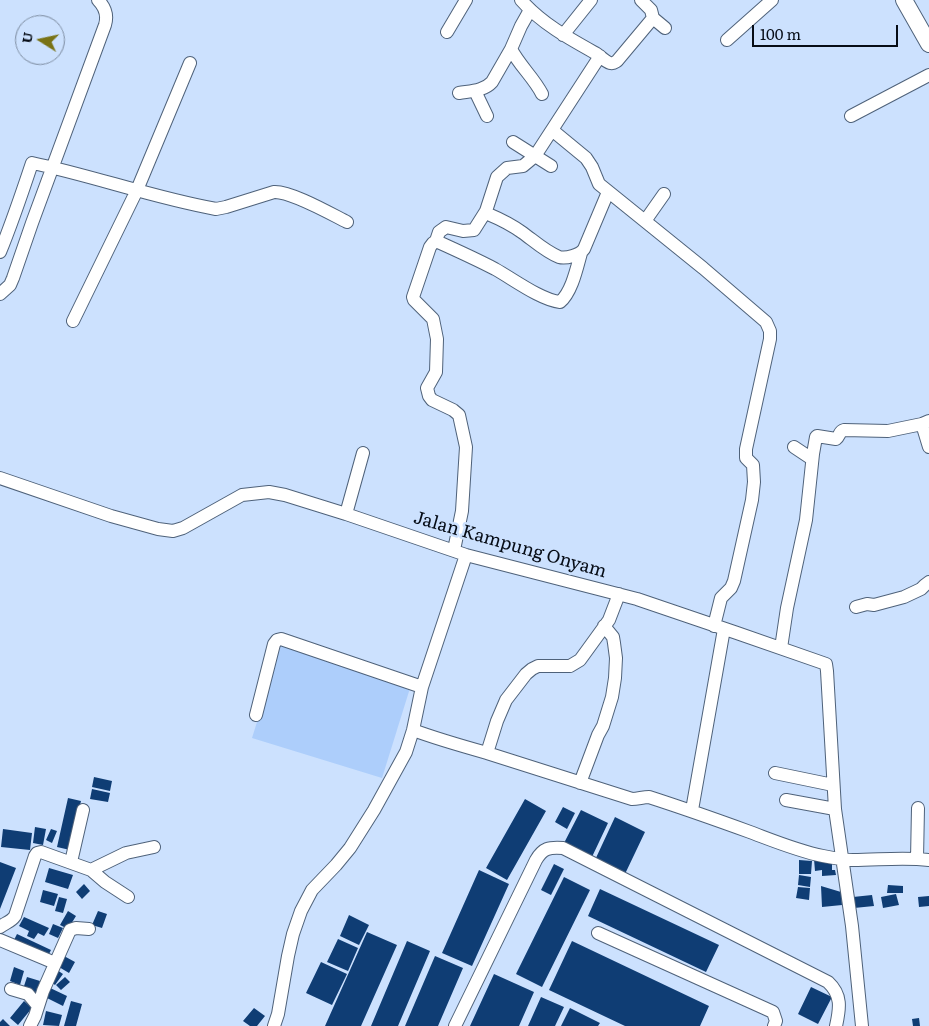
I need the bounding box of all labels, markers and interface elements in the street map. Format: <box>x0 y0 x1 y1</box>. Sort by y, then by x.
north arrow <box>15 15 65 65</box>
scale bar <box>754 15 900 47</box>
text: 100 m <box>760 22 801 45</box>
text: U <box>15 30 37 45</box>
street label: Jalan Kampung Onyam <box>411 507 609 583</box>

